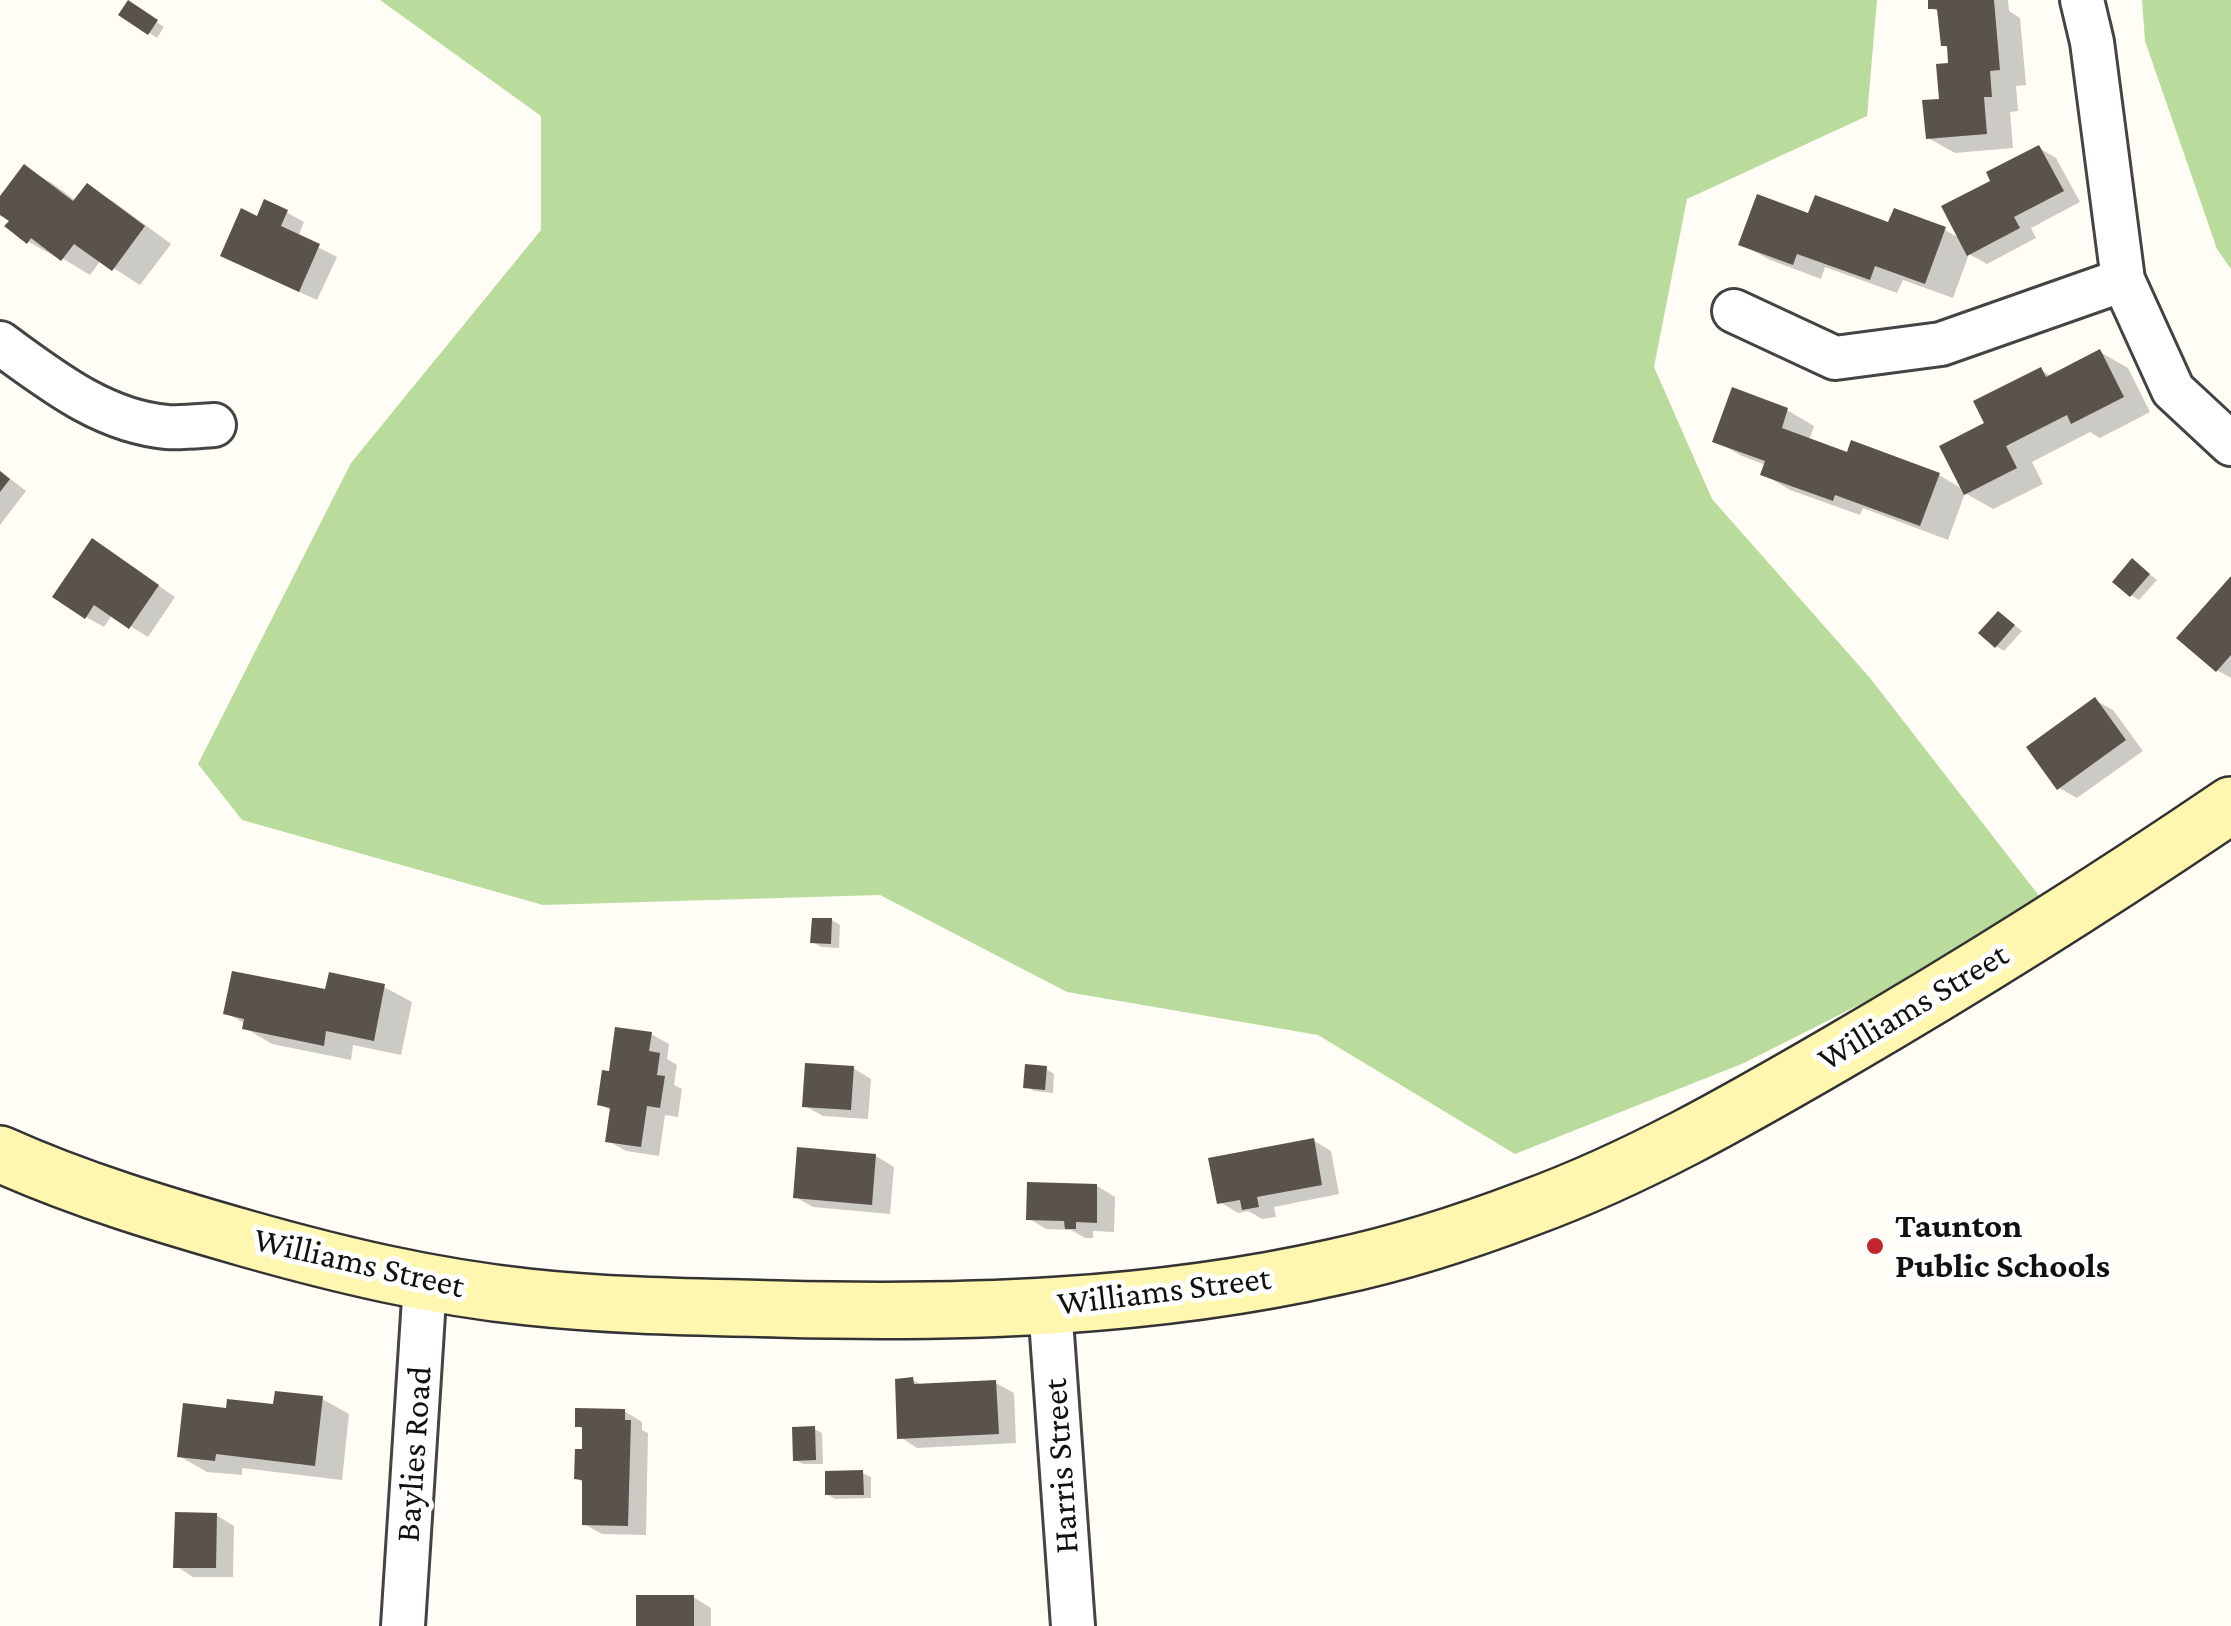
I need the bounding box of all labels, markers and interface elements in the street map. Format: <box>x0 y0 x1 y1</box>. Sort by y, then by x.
street label: Williams Street <box>1810 934 2016 1080</box>
place label: Taunton Public Schools <box>1895 1205 2110 1287</box>
street label: Williams Street <box>250 1218 468 1308</box>
marker: Taunton Public Schools <box>1864 1235 1886 1257</box>
street label: Williams Street <box>1055 1257 1273 1325</box>
street label: Baylies Road <box>387 1365 441 1543</box>
street label: Harris Street <box>1034 1377 1088 1555</box>

